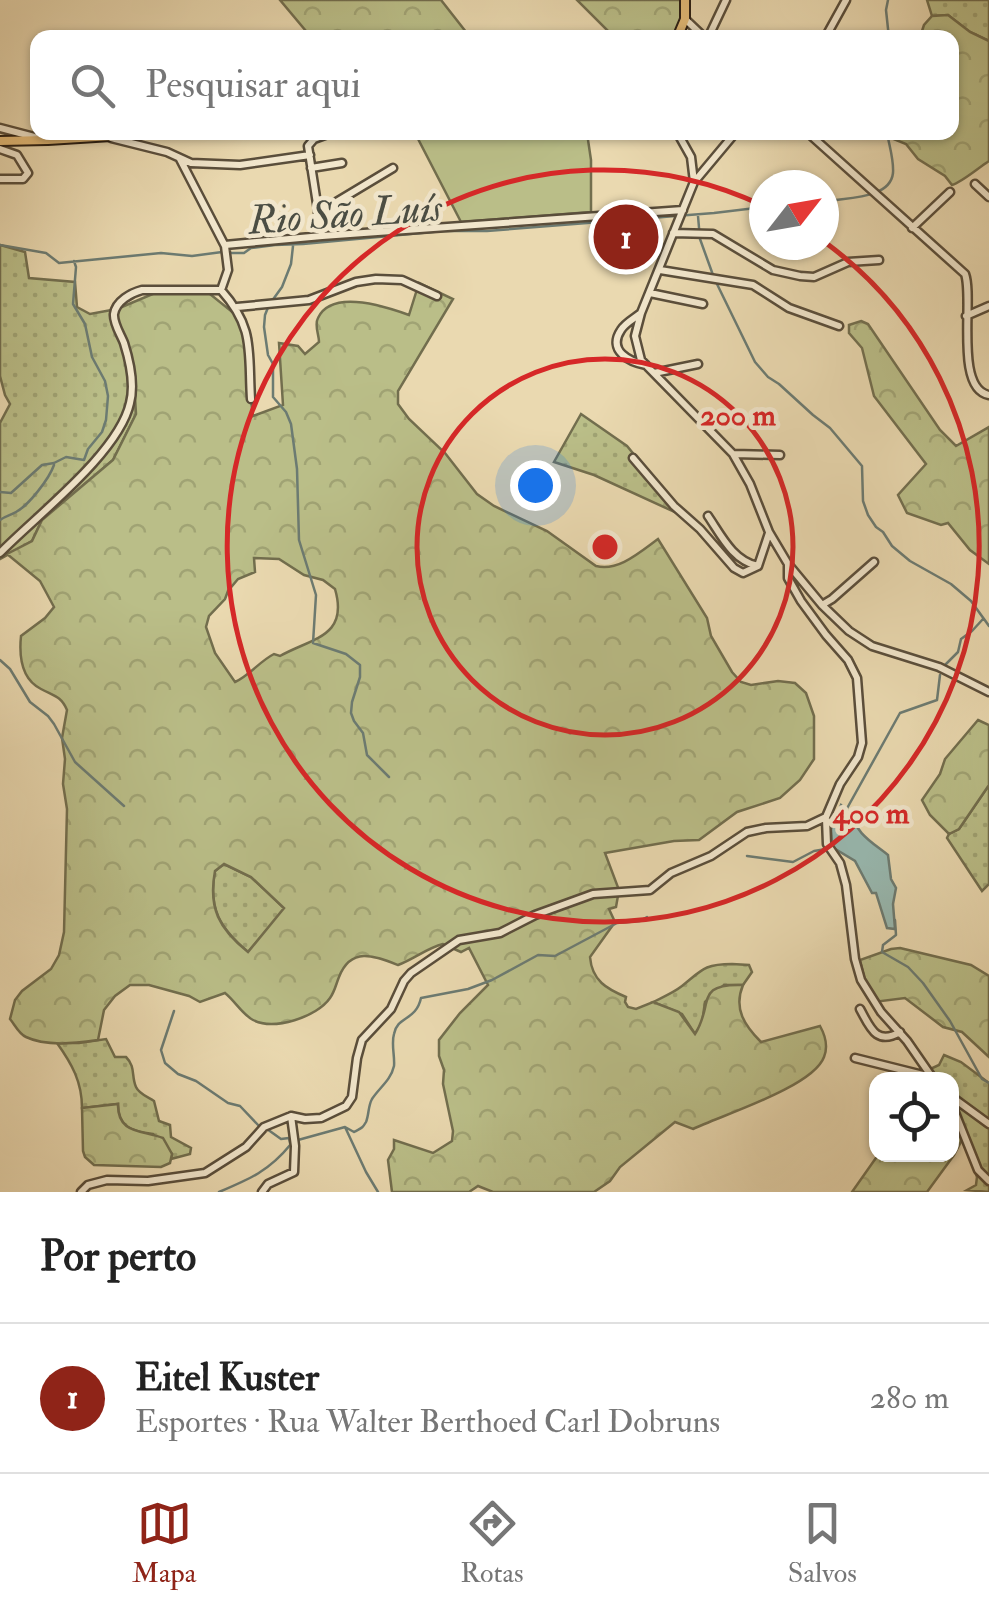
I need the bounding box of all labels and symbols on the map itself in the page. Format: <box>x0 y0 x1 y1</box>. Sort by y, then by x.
north arrow <box>749 170 839 260</box>
water label: Rio São Luís <box>246 182 445 247</box>
pin: 1 <box>594 200 658 274</box>
text: 200 m <box>700 397 776 434</box>
your location <box>510 460 561 511</box>
centre of rings <box>587 529 623 565</box>
text: 400 m <box>832 795 910 832</box>

